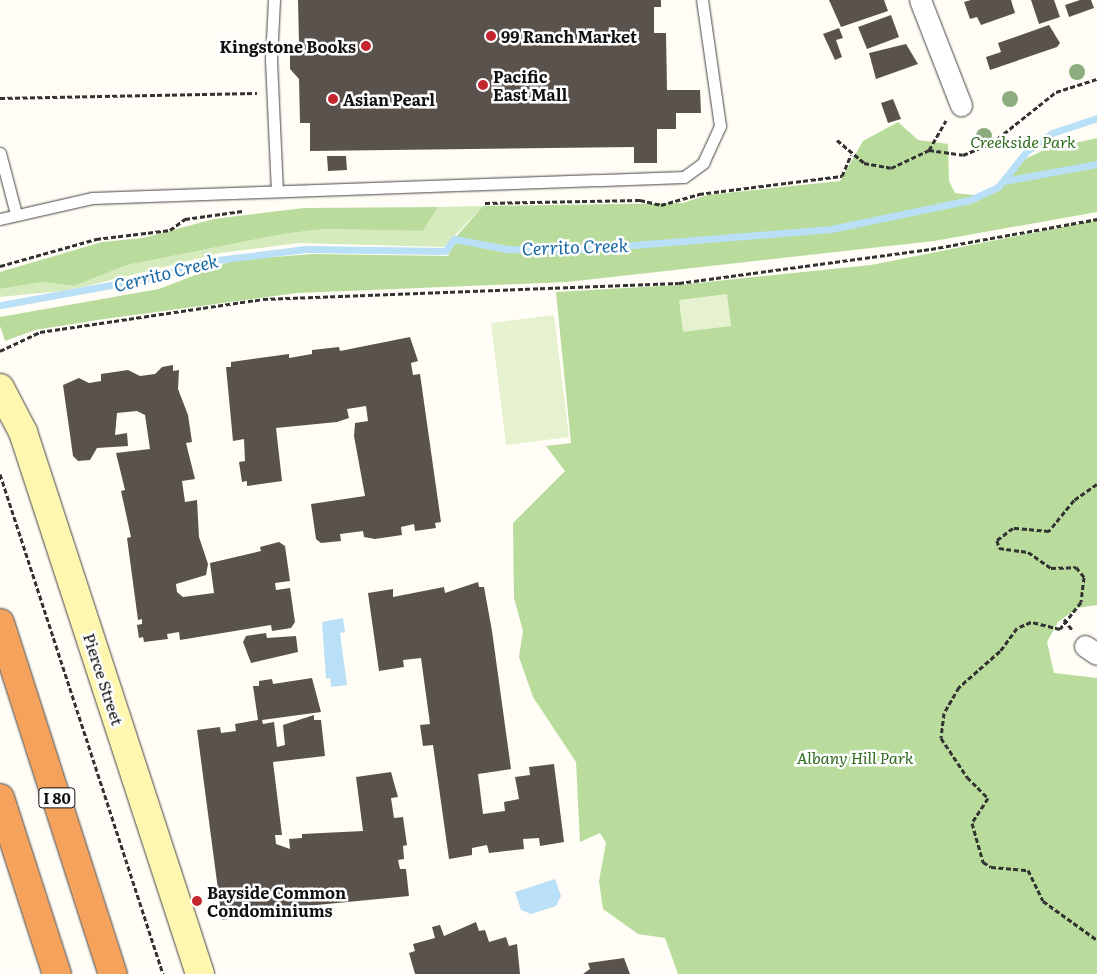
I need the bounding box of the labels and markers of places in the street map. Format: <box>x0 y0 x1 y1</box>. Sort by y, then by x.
place label: 99 Ranch Market <box>501 26 637 46</box>
marker: 99 Ranch Market <box>485 30 497 42</box>
place label: Kingstone Books <box>220 36 356 56</box>
marker: Kingstone Books <box>360 40 372 52</box>
place label: Pacific East Mall <box>493 66 567 104</box>
marker: Pacific East Mall <box>477 79 489 91</box>
place label: Asian Pearl <box>343 89 435 109</box>
marker: Asian Pearl <box>327 93 339 105</box>
place label: Bayside Common Condominiums <box>207 882 346 920</box>
marker: Bayside Common Condominiums <box>191 895 203 907</box>

